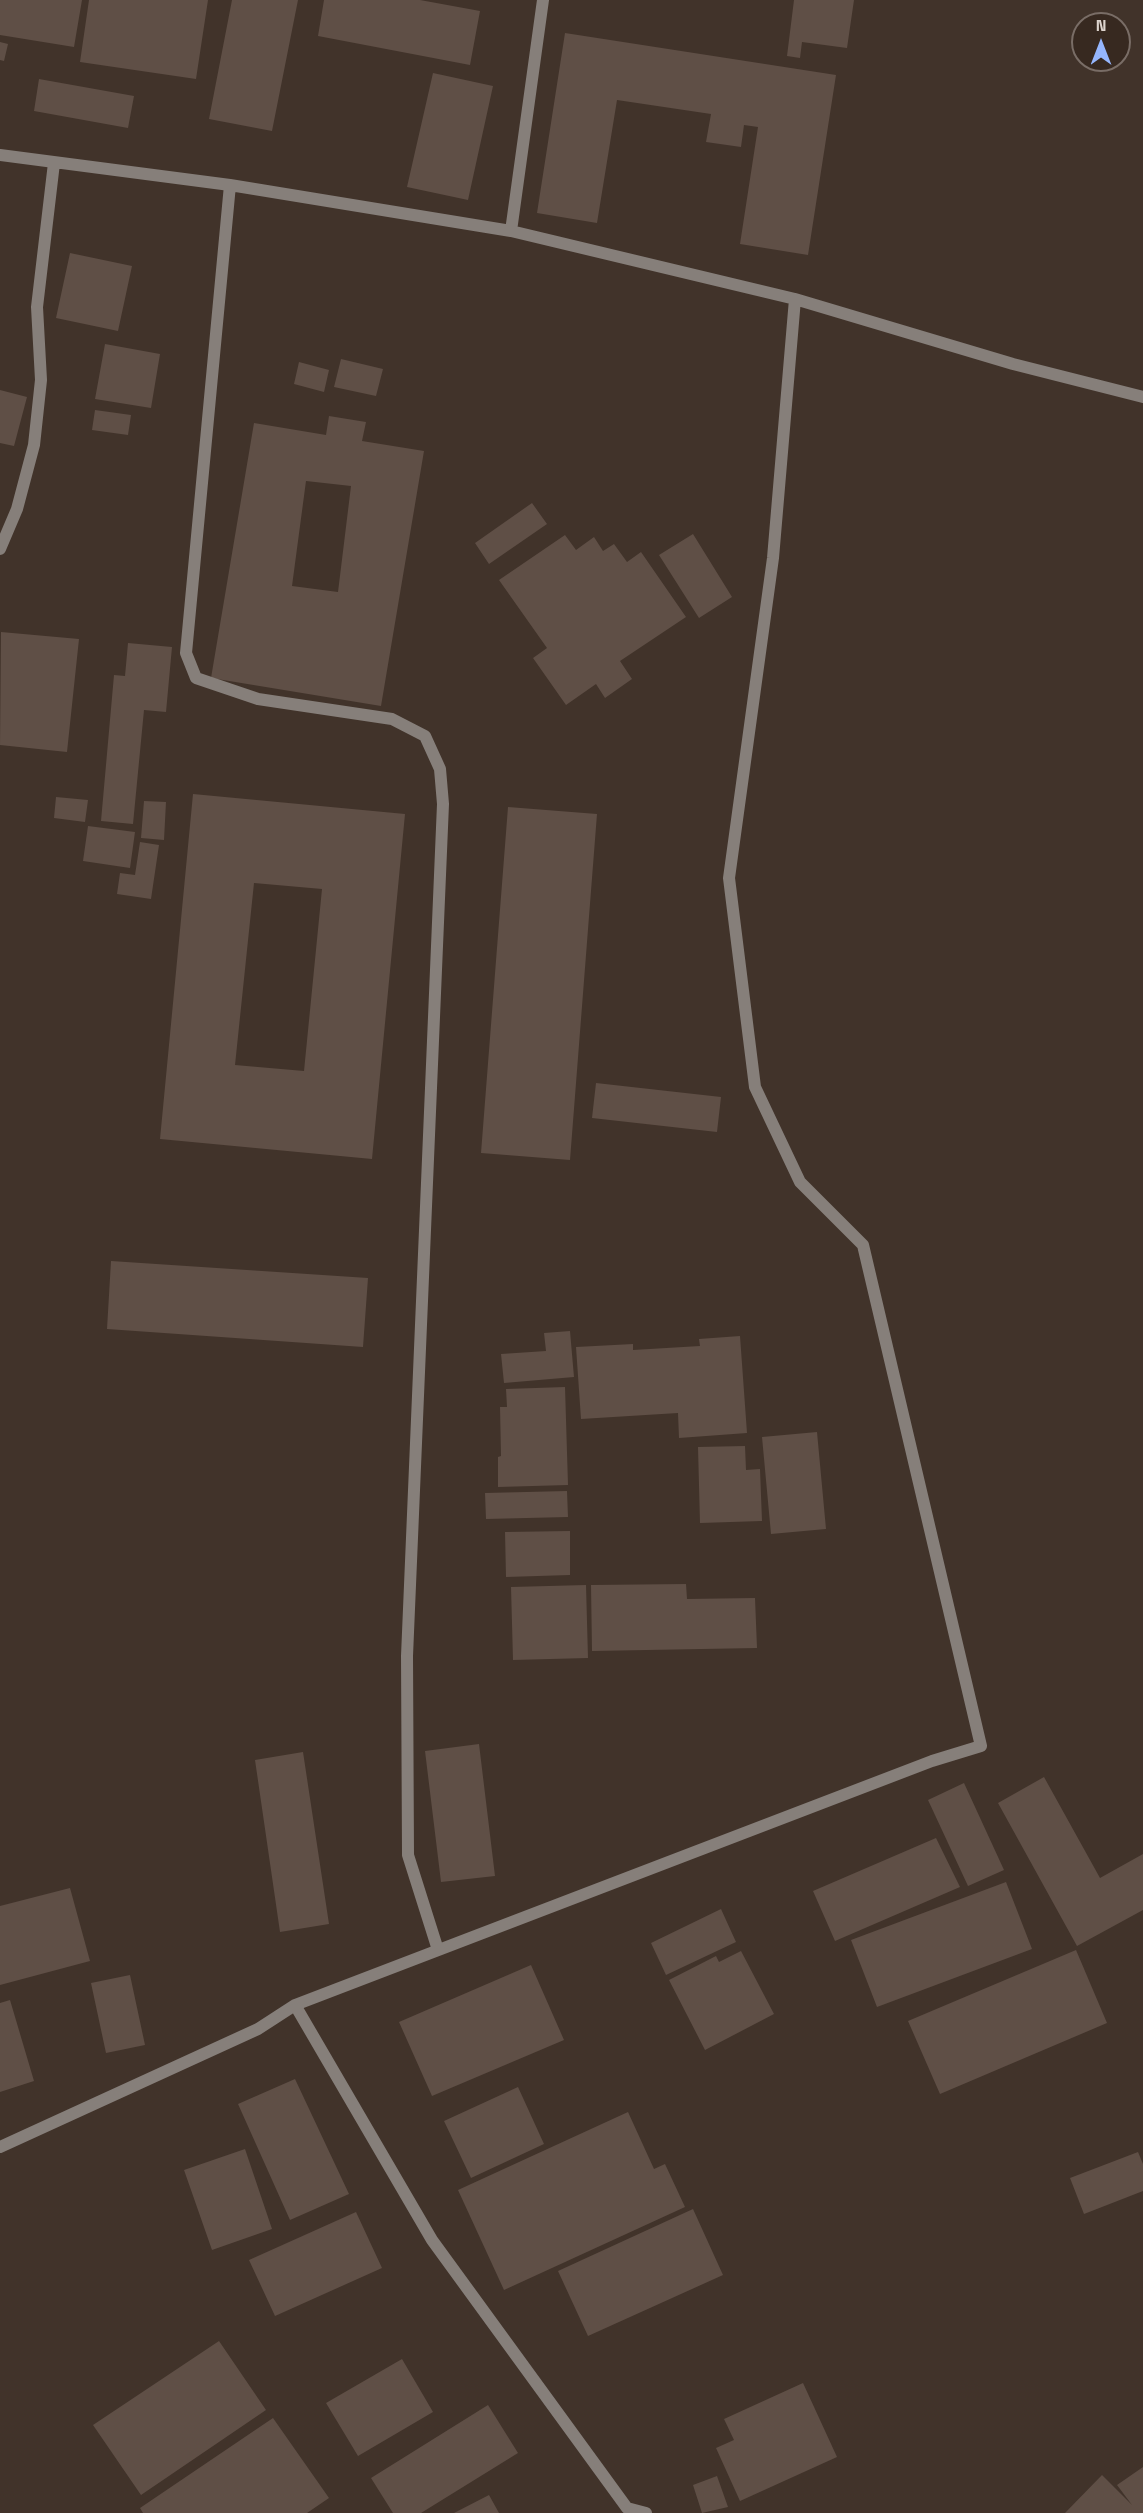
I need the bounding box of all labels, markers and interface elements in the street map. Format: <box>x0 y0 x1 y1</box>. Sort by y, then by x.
north arrow <box>1071 12 1131 72</box>
text: N <box>1096 15 1106 36</box>

